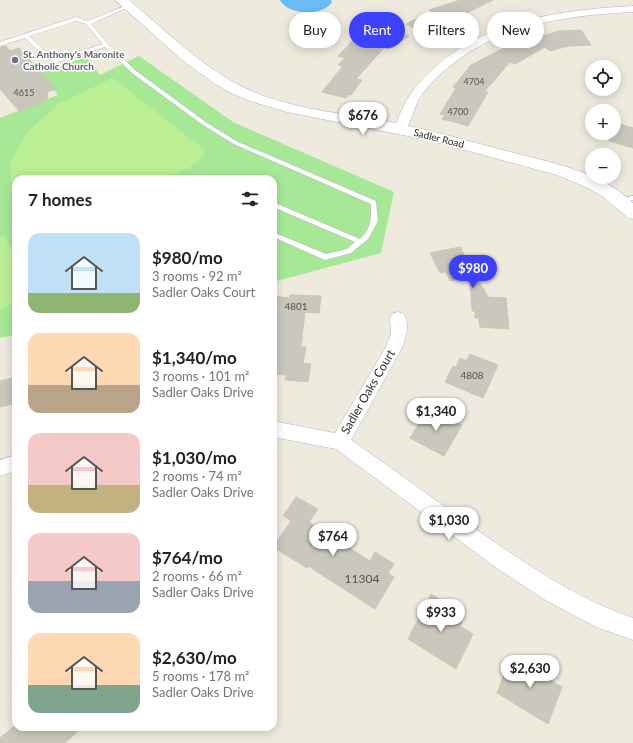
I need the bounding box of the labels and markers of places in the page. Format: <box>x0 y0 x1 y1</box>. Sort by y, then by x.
place label: St. Anthony's Maronite Catholic Church <box>23 48 125 72</box>
marker: St. Anthony's Maronite Catholic Church <box>10 55 20 65</box>
pin: $676 <box>339 102 387 136</box>
pin: $980 <box>449 255 497 289</box>
pin: $1,340 <box>403 398 469 432</box>
pin: $1,030 <box>416 507 482 541</box>
pin: $764 <box>309 523 357 557</box>
pin: $933 <box>417 599 465 633</box>
pin: $2,630 <box>497 655 563 689</box>

